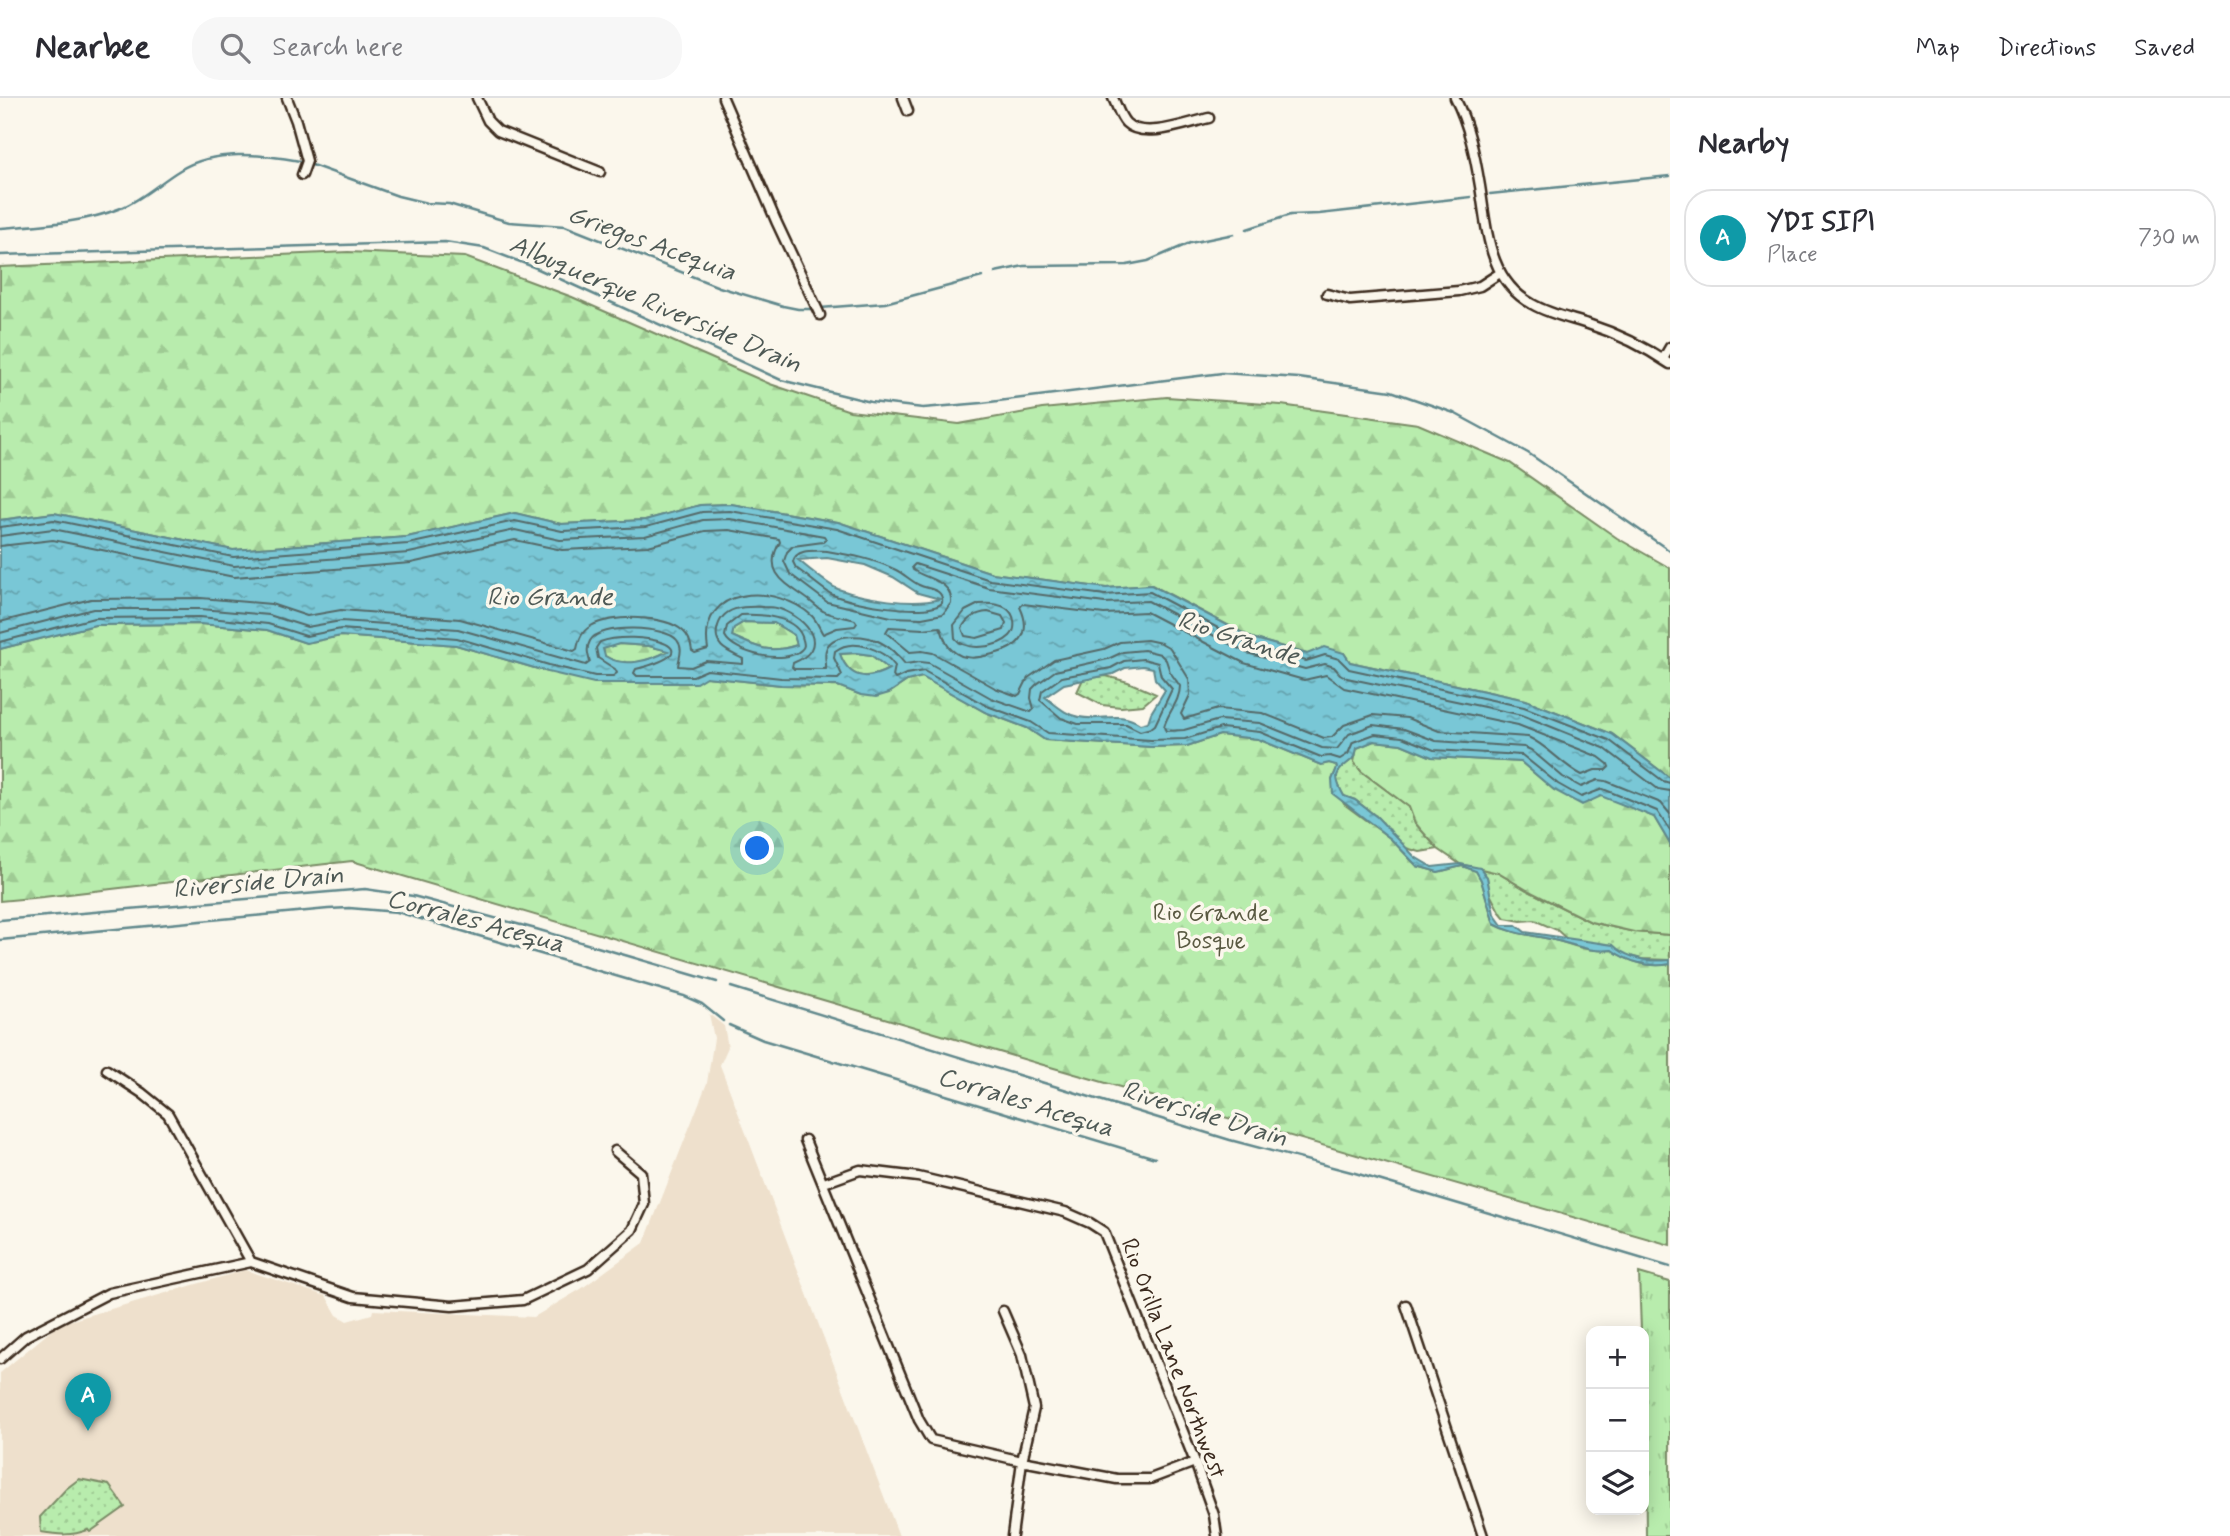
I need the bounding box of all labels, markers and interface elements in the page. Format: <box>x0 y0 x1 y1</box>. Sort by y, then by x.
search box <box>192 17 682 80</box>
text: Nearbee <box>35 26 150 70</box>
icon: search <box>216 29 254 67</box>
text: Search here <box>272 31 403 65</box>
text: Map <box>1916 33 1960 64</box>
text: Directions <box>1998 33 2096 64</box>
text: Saved <box>2134 33 2195 64</box>
text: Nearby <box>1698 124 1789 163</box>
water label: Griegos Acequia <box>562 198 740 292</box>
text: YDI SIPI <box>1767 206 1875 240</box>
text: A <box>1715 223 1731 253</box>
text: 730 m <box>2138 223 2200 253</box>
water label: Albuquerque Riverside Drain <box>504 228 806 382</box>
text: Place <box>1767 240 1818 270</box>
water label: Rio Grande <box>487 581 614 615</box>
water label: Rio Grande <box>1173 603 1305 675</box>
your location <box>740 831 774 865</box>
water label: Riverside Drain <box>171 859 345 907</box>
water label: Corrales Acequa <box>383 882 568 962</box>
park label: Rio Grande Bosque <box>1153 898 1269 957</box>
water label: Corrales Acequa <box>933 1060 1118 1146</box>
water label: Riverside Drain <box>1118 1074 1291 1156</box>
street label: Rio Orilla Lane Northwest <box>1112 1234 1233 1483</box>
map controls <box>1586 1326 1649 1515</box>
button: + <box>1586 1326 1649 1389</box>
pin: A <box>65 1373 111 1431</box>
button: − <box>1586 1389 1649 1452</box>
button: layers <box>1586 1452 1649 1515</box>

